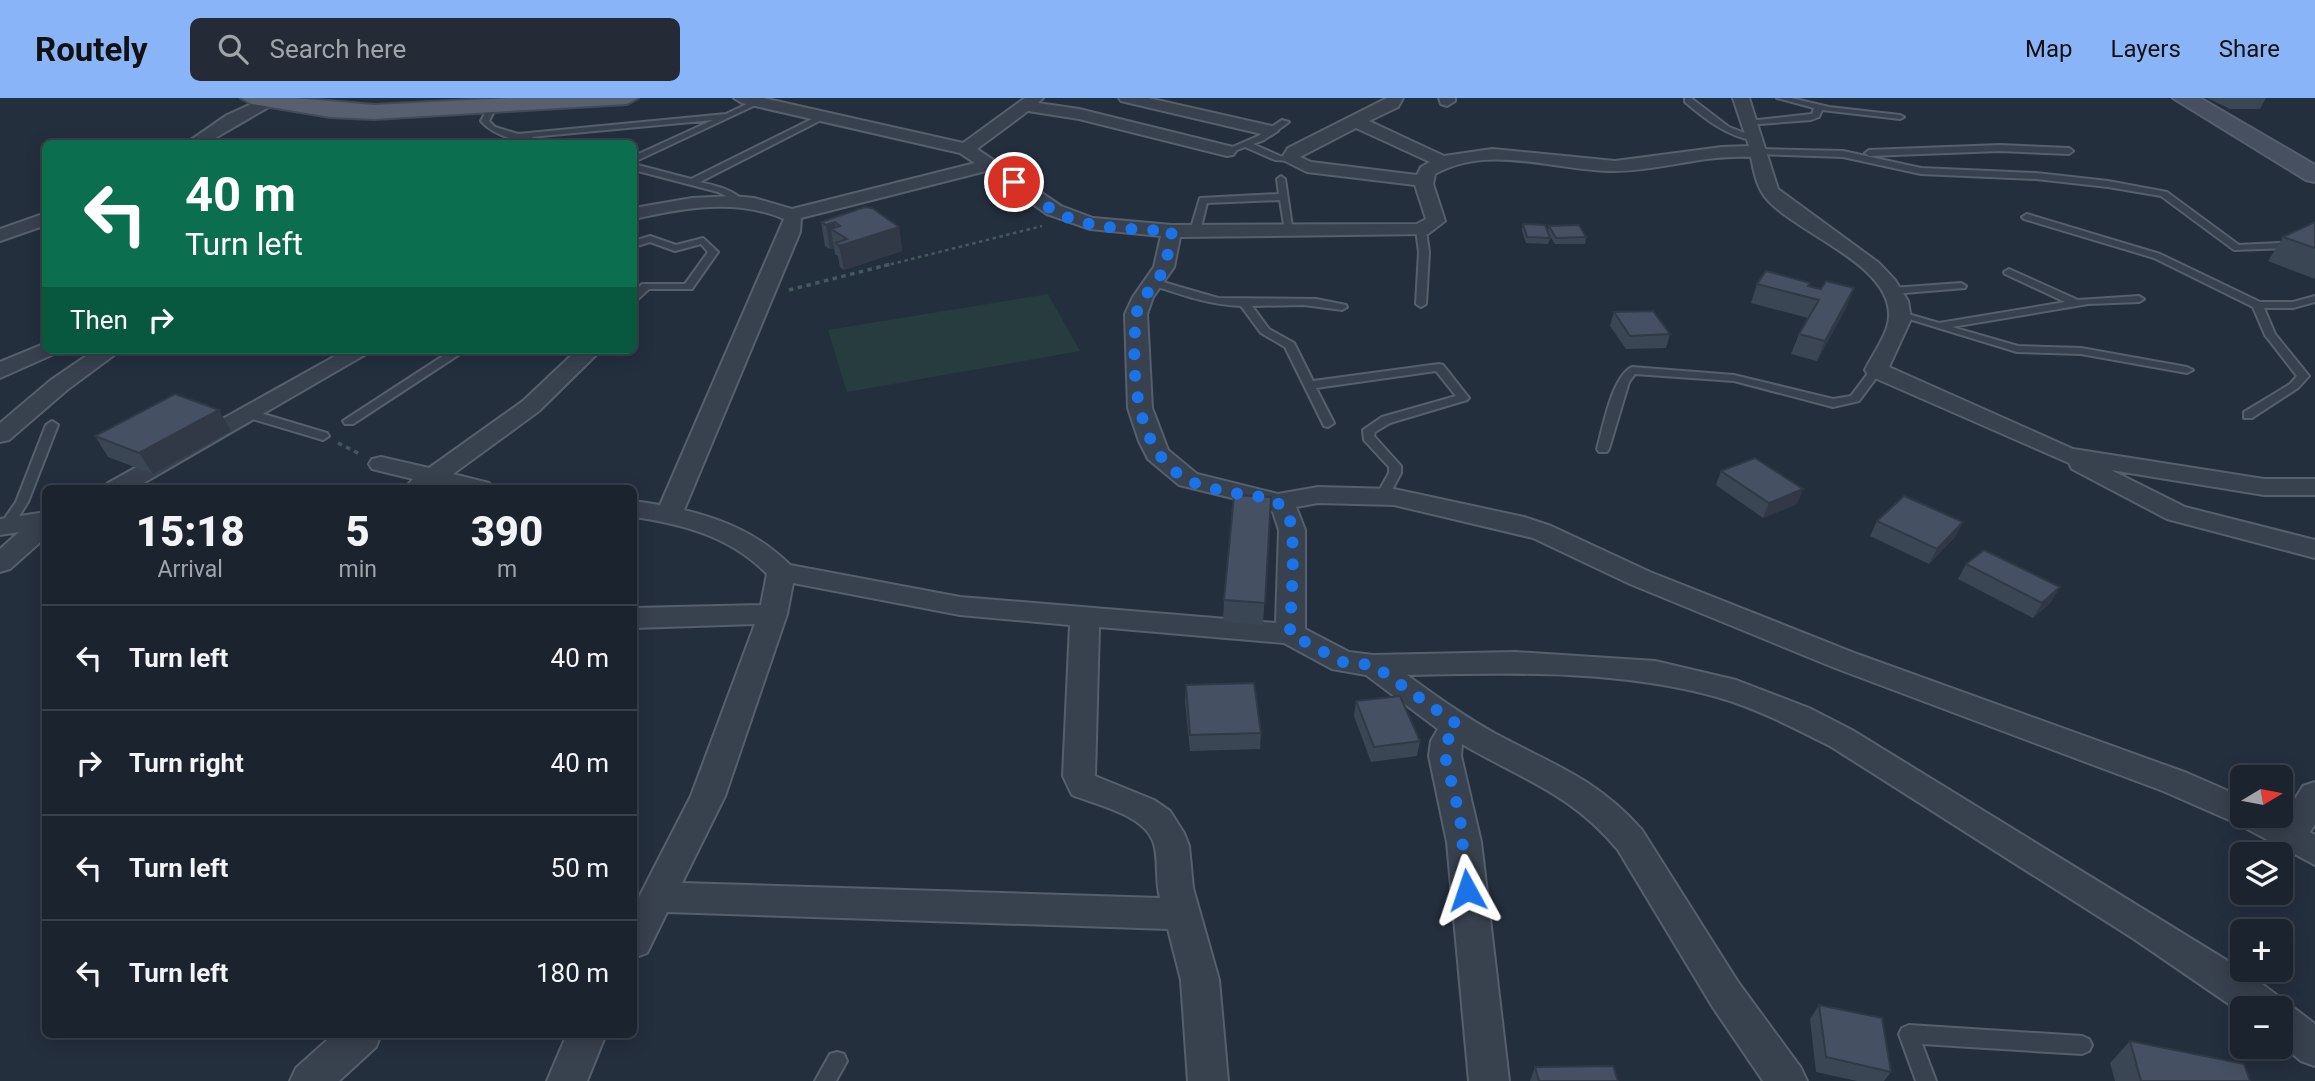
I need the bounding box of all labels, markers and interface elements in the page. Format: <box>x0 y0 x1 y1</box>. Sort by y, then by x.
search box <box>190 18 680 81</box>
text: Routely <box>35 30 148 69</box>
icon: search <box>214 30 252 68</box>
text: Search here <box>270 34 406 64</box>
text: Map <box>2025 35 2073 63</box>
text: Layers <box>2111 35 2181 63</box>
text: Share <box>2219 35 2280 63</box>
pin <box>984 152 1044 212</box>
icon: arrive <box>995 163 1033 201</box>
text: 40 m <box>185 166 296 223</box>
icon: left <box>70 168 161 259</box>
text: Turn left <box>185 225 303 263</box>
icon: right <box>142 301 180 339</box>
text: Then <box>70 305 128 335</box>
text: 15:18 <box>136 507 245 556</box>
text: 5 <box>346 507 370 556</box>
text: 390 <box>471 507 543 556</box>
text: Arrival <box>158 556 223 583</box>
text: min <box>338 556 377 583</box>
text: m <box>497 556 517 583</box>
icon: left <box>70 639 108 677</box>
text: Turn left <box>129 643 228 673</box>
text: 40 m <box>551 643 609 673</box>
icon: right <box>70 744 108 782</box>
text: Turn right <box>129 748 244 778</box>
text: 40 m <box>551 748 609 778</box>
north arrow <box>2230 765 2292 828</box>
map controls <box>2230 765 2293 1059</box>
button: layers <box>2230 842 2293 905</box>
icon: left <box>70 849 108 887</box>
text: Turn left <box>129 853 228 883</box>
text: 50 m <box>551 853 609 883</box>
position arrow <box>1430 853 1504 927</box>
button: + <box>2230 919 2293 982</box>
icon: left <box>70 954 108 992</box>
text: Turn left <box>129 958 228 988</box>
text: 180 m <box>536 958 609 988</box>
button: − <box>2230 996 2293 1059</box>

